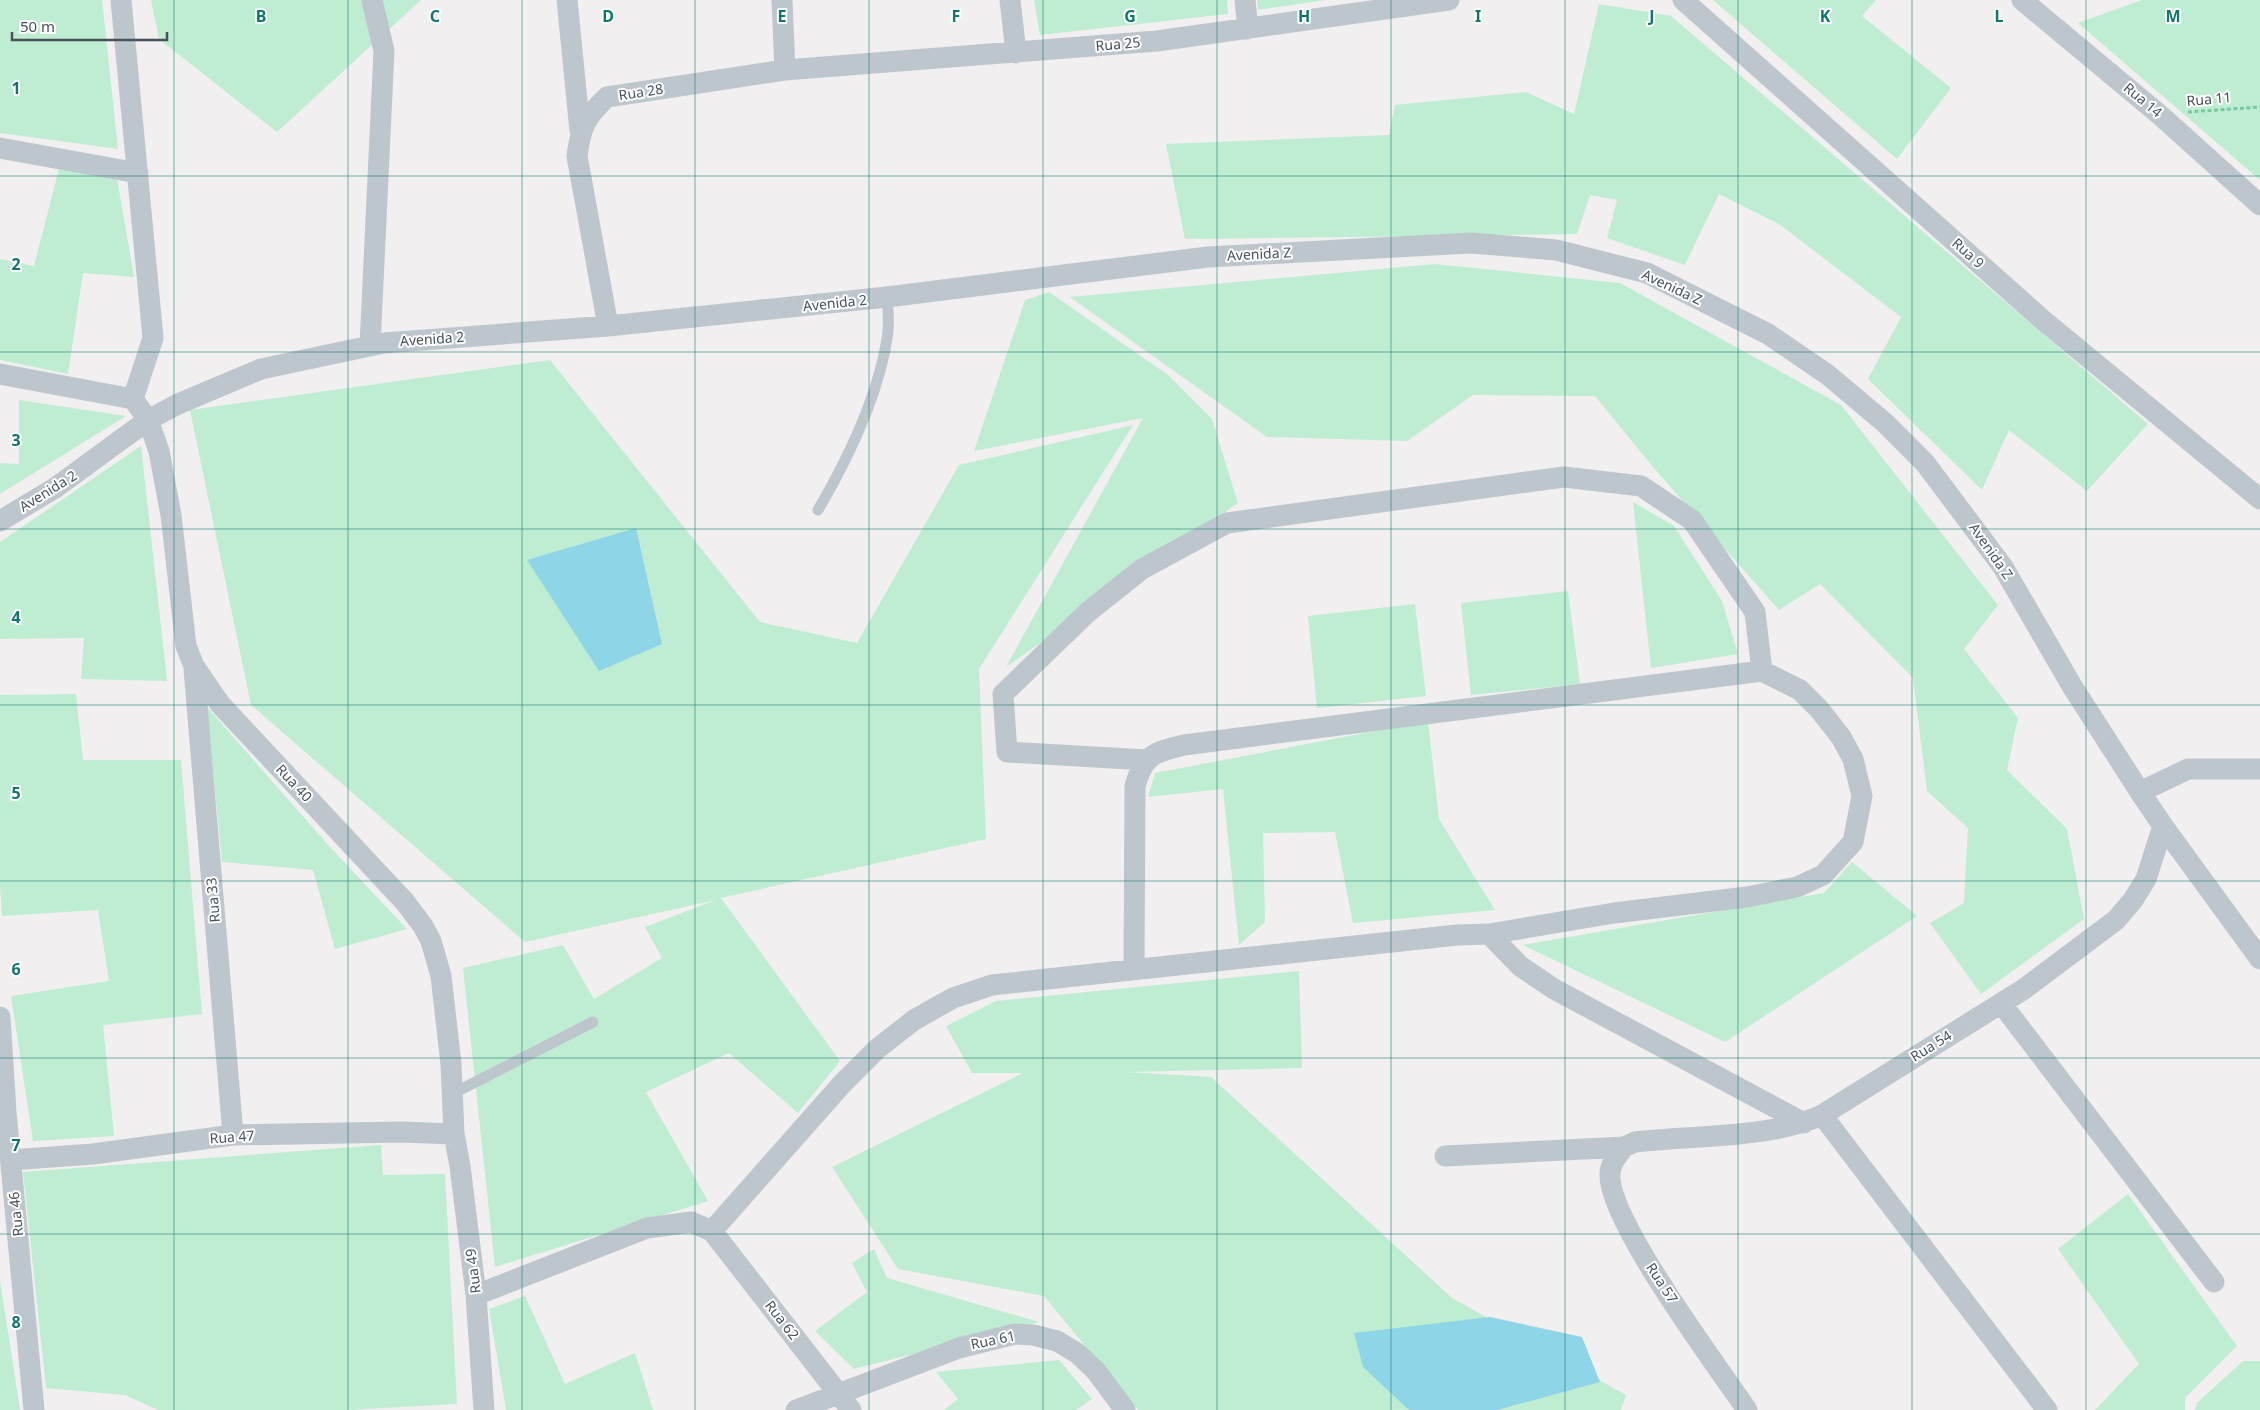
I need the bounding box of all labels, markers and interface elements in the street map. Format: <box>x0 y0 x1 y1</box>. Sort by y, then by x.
text: B <box>256 5 266 27</box>
text: C <box>430 5 440 27</box>
text: D <box>602 5 614 27</box>
text: E <box>778 5 787 27</box>
text: F <box>952 5 960 27</box>
text: G <box>1124 5 1136 27</box>
text: H <box>1298 5 1310 27</box>
text: I <box>1475 5 1481 27</box>
text: J <box>1647 5 1655 27</box>
text: K <box>1820 5 1831 27</box>
text: L <box>1995 5 2004 27</box>
text: M <box>2165 5 2181 27</box>
scale bar <box>12 10 168 42</box>
text: 50 m <box>20 16 55 36</box>
street label: Rua 25 <box>1095 32 1141 55</box>
text: 1 <box>11 77 21 99</box>
street label: Rua 14 <box>2120 78 2167 121</box>
street label: Rua 28 <box>617 79 665 104</box>
street label: Rua 11 <box>2186 87 2232 110</box>
street label: Rua 9 <box>1948 233 1988 272</box>
street label: Avenida Z <box>1226 242 1292 265</box>
text: 2 <box>11 253 21 275</box>
street label: Avenida Z <box>1639 264 1705 309</box>
street label: Avenida 2 <box>802 290 868 315</box>
street label: Avenida 2 <box>399 327 465 350</box>
text: 3 <box>11 429 21 451</box>
street label: Avenida 2 <box>15 465 80 516</box>
street label: Avenida Z <box>1965 519 2018 583</box>
text: 4 <box>11 606 21 628</box>
street label: Rua 40 <box>272 760 317 806</box>
text: 5 <box>11 782 21 804</box>
street label: Rua 33 <box>201 877 224 923</box>
text: 6 <box>11 958 21 980</box>
street label: Rua 54 <box>1907 1026 1955 1066</box>
street label: Rua 47 <box>209 1125 255 1148</box>
text: 7 <box>11 1134 21 1156</box>
street label: Rua 46 <box>4 1191 27 1237</box>
street label: Rua 49 <box>460 1248 485 1294</box>
street label: Rua 57 <box>1642 1259 1683 1307</box>
street label: Rua 62 <box>761 1296 804 1343</box>
text: 8 <box>11 1311 21 1333</box>
street label: Rua 61 <box>969 1326 1017 1353</box>

